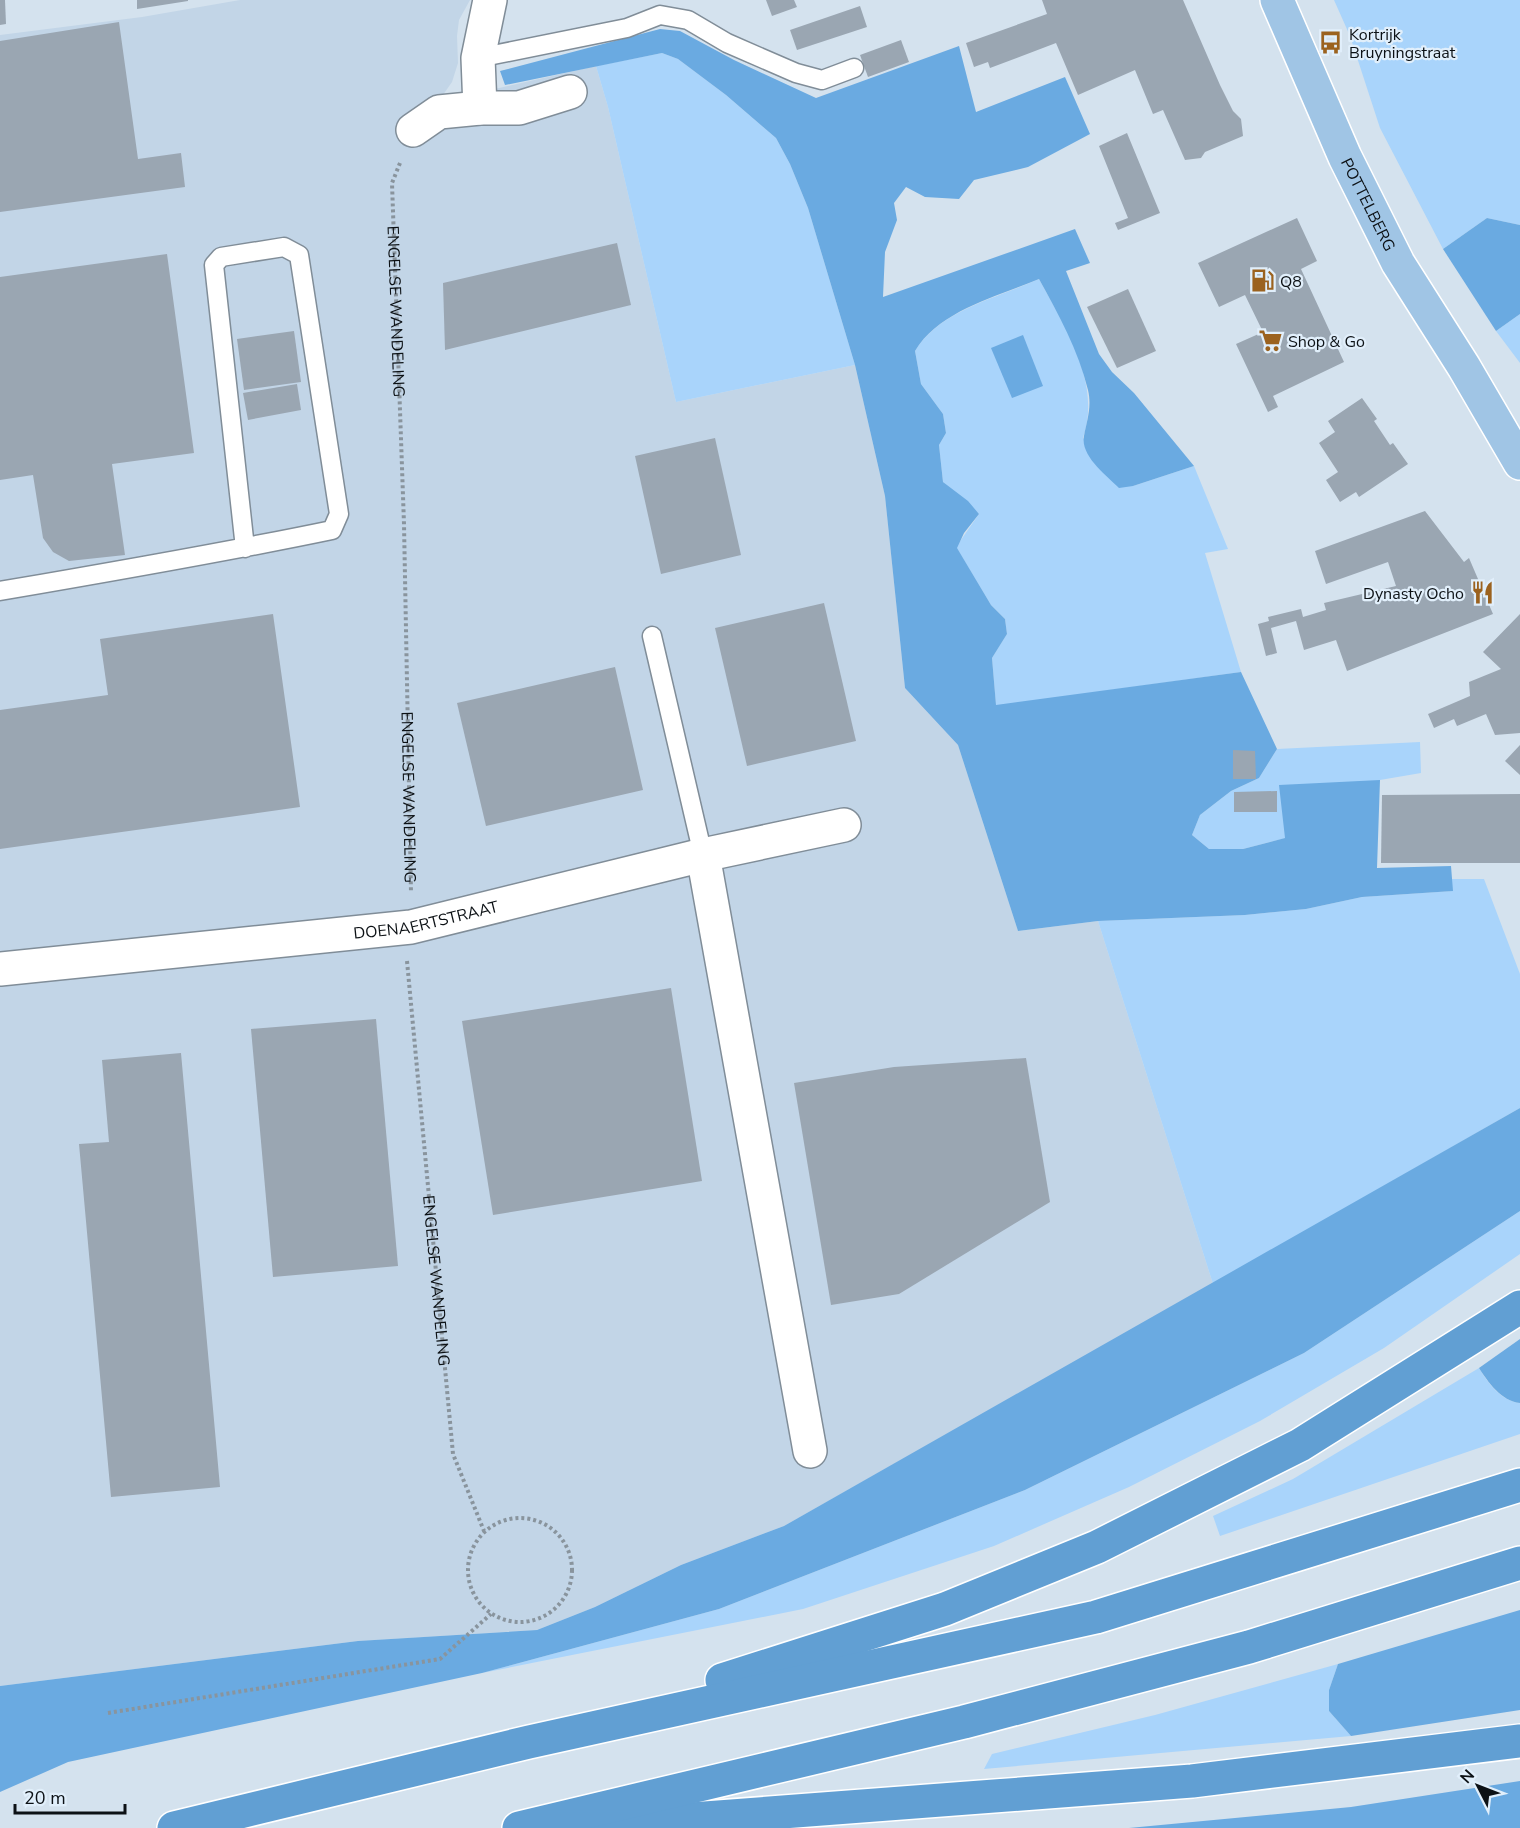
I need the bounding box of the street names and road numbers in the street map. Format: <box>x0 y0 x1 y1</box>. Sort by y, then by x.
street label: POTTELBERG <box>1335 154 1400 255</box>
street label: ENGELSE WANDELING <box>382 225 410 398</box>
street label: ENGELSE WANDELING <box>396 711 421 883</box>
street label: DOENAERTSTRAAT <box>352 896 501 945</box>
street label: ENGELSE WANDELING <box>417 1194 455 1367</box>

